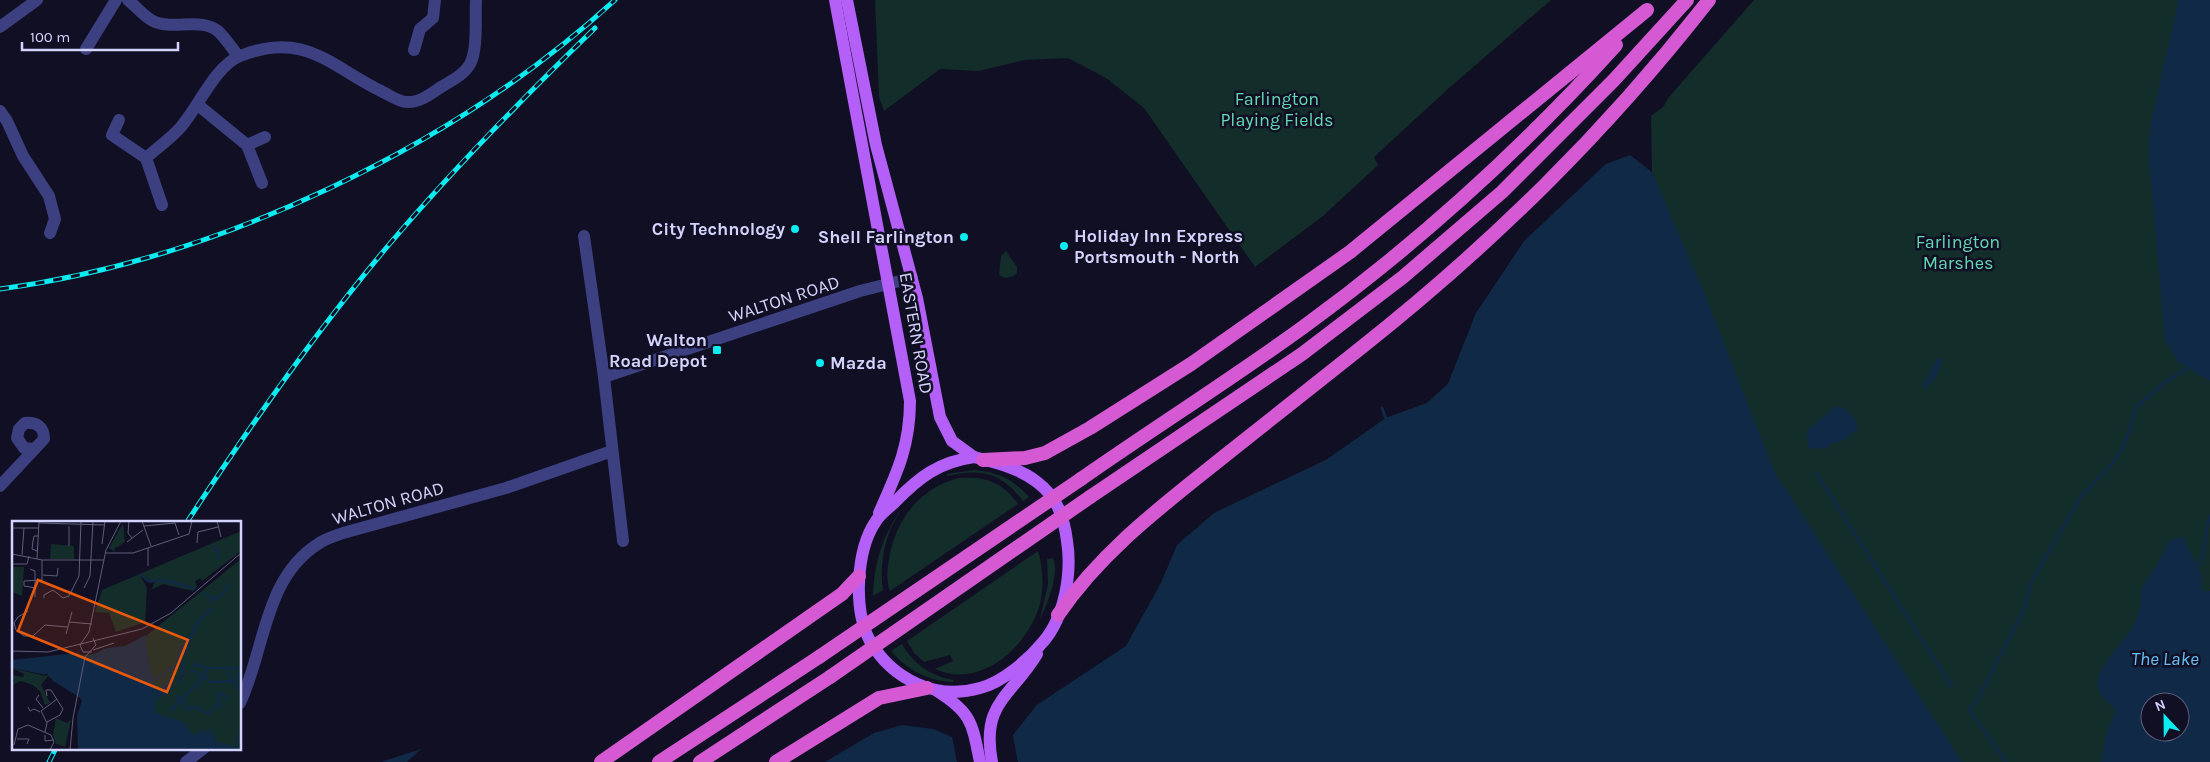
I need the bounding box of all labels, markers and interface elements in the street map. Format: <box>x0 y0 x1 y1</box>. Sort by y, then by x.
scale bar <box>22 20 179 52</box>
text: 100 m <box>30 28 70 46</box>
park label: Farlington Playing Fields <box>1220 88 1334 131</box>
place label: City Technology <box>652 218 785 240</box>
marker: City Technology <box>789 223 801 235</box>
place label: Holiday Inn Express Portsmouth - North <box>1074 225 1243 268</box>
place label: Shell Farlington <box>818 226 954 248</box>
marker: Shell Farlington <box>958 231 970 243</box>
park label: Farlington Marshes <box>1916 231 2000 274</box>
marker: Holiday Inn Express Portsmouth - North <box>1058 240 1070 252</box>
street label: WALTON ROAD <box>726 271 842 327</box>
street label: EASTERN ROAD <box>894 271 938 395</box>
place label: Walton Road Depot <box>609 329 707 372</box>
marker: Walton Road Depot <box>711 344 723 356</box>
place label: Mazda <box>830 352 887 374</box>
marker: Mazda <box>814 357 826 369</box>
street label: WALTON ROAD <box>329 477 447 529</box>
inset map <box>12 521 241 750</box>
water label: The Lake <box>2131 648 2199 670</box>
north arrow <box>2140 692 2190 742</box>
text: N <box>2152 696 2168 715</box>

